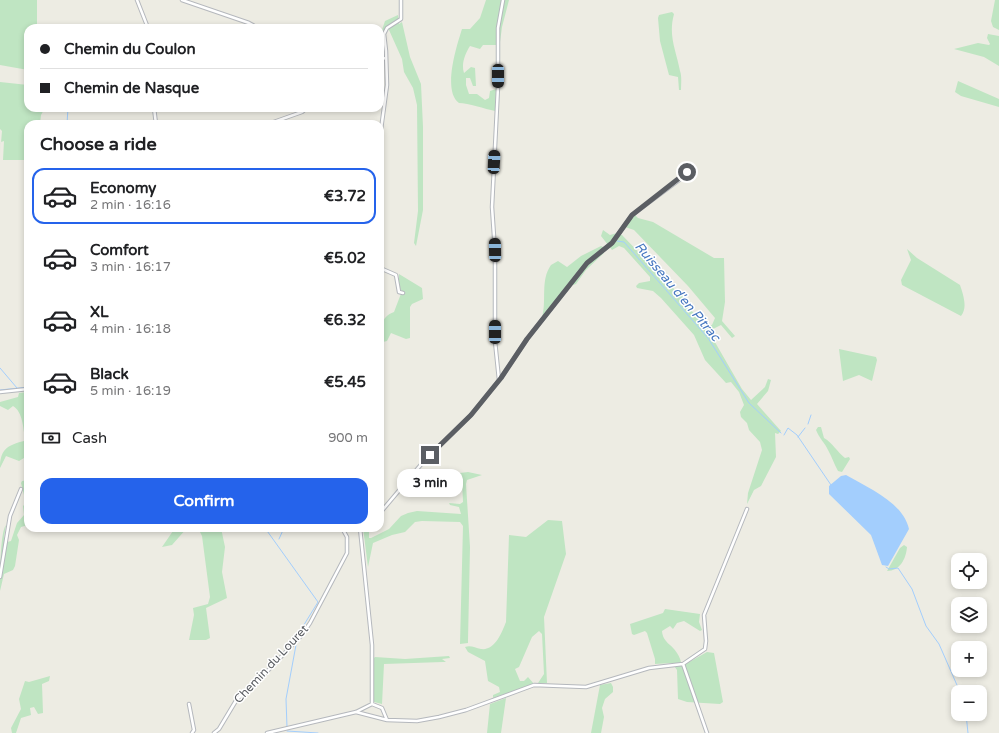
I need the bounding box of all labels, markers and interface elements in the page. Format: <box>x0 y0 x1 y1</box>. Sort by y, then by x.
text: Chemin du Coulon <box>64 40 196 58</box>
car <box>492 64 504 88</box>
text: Chemin de Nasque <box>64 79 199 97</box>
text: Choose a ride <box>40 133 157 155</box>
car <box>487 150 501 174</box>
route start <box>678 163 696 181</box>
icon: car <box>42 178 78 214</box>
text: Economy <box>90 179 156 197</box>
text: €3.72 <box>324 187 366 205</box>
text: 2 min · 16:16 <box>90 197 171 213</box>
car <box>489 238 501 262</box>
water label: Ruisseau d'en Pitrac <box>631 239 724 345</box>
icon: car <box>42 240 78 276</box>
text: Comfort <box>90 241 149 259</box>
text: €5.02 <box>324 249 366 267</box>
text: 3 min · 16:17 <box>90 259 171 275</box>
icon: car <box>42 302 78 338</box>
text: XL <box>90 303 109 321</box>
text: €6.32 <box>324 311 366 329</box>
car <box>489 320 501 344</box>
text: 4 min · 16:18 <box>90 321 171 337</box>
icon: car <box>42 364 78 400</box>
text: Black <box>90 365 129 383</box>
text: €5.45 <box>324 373 366 391</box>
text: 5 min · 16:19 <box>90 383 171 399</box>
icon: cash <box>40 427 62 449</box>
text: Cash <box>72 429 107 447</box>
text: 900 m <box>328 430 368 446</box>
route end <box>421 446 439 464</box>
callout: 3 min <box>397 469 463 497</box>
text: 3 min <box>413 475 447 491</box>
button: Confirm <box>40 478 368 524</box>
map controls <box>951 553 987 721</box>
button: locate <box>951 553 987 589</box>
button: layers <box>951 597 987 633</box>
street label: Chemin du Louret <box>231 622 311 706</box>
button: + <box>951 641 987 677</box>
button: − <box>951 685 987 721</box>

